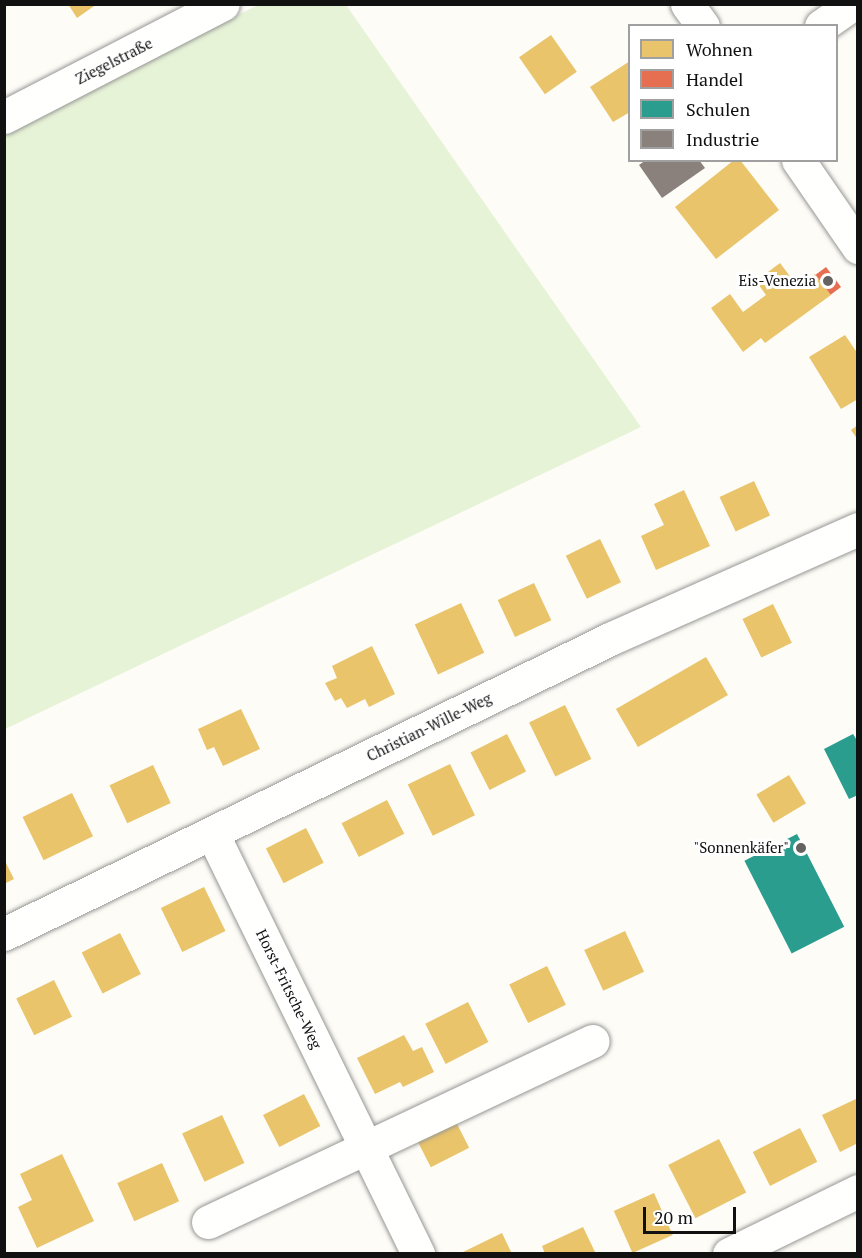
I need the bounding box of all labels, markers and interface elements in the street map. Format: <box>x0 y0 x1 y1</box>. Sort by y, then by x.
legend <box>628 24 838 162</box>
street label: Ziegelstraße <box>73 34 155 88</box>
text: Wohnen <box>686 37 753 61</box>
text: Handel <box>686 67 743 91</box>
text: Schulen <box>686 97 750 121</box>
text: Industrie <box>686 127 759 151</box>
place label: Eis-Venezia <box>739 272 816 290</box>
marker: Eis-Venezia <box>821 274 835 288</box>
street label: Christian-Wille-Weg <box>364 689 494 765</box>
place label: "Sonnenkäfer" <box>694 839 789 857</box>
marker: "Sonnenkäfer" <box>794 841 808 855</box>
street label: Horst-Fritsche-Weg <box>252 926 326 1052</box>
scale bar <box>646 1195 739 1233</box>
text: 20 m <box>654 1205 693 1229</box>

